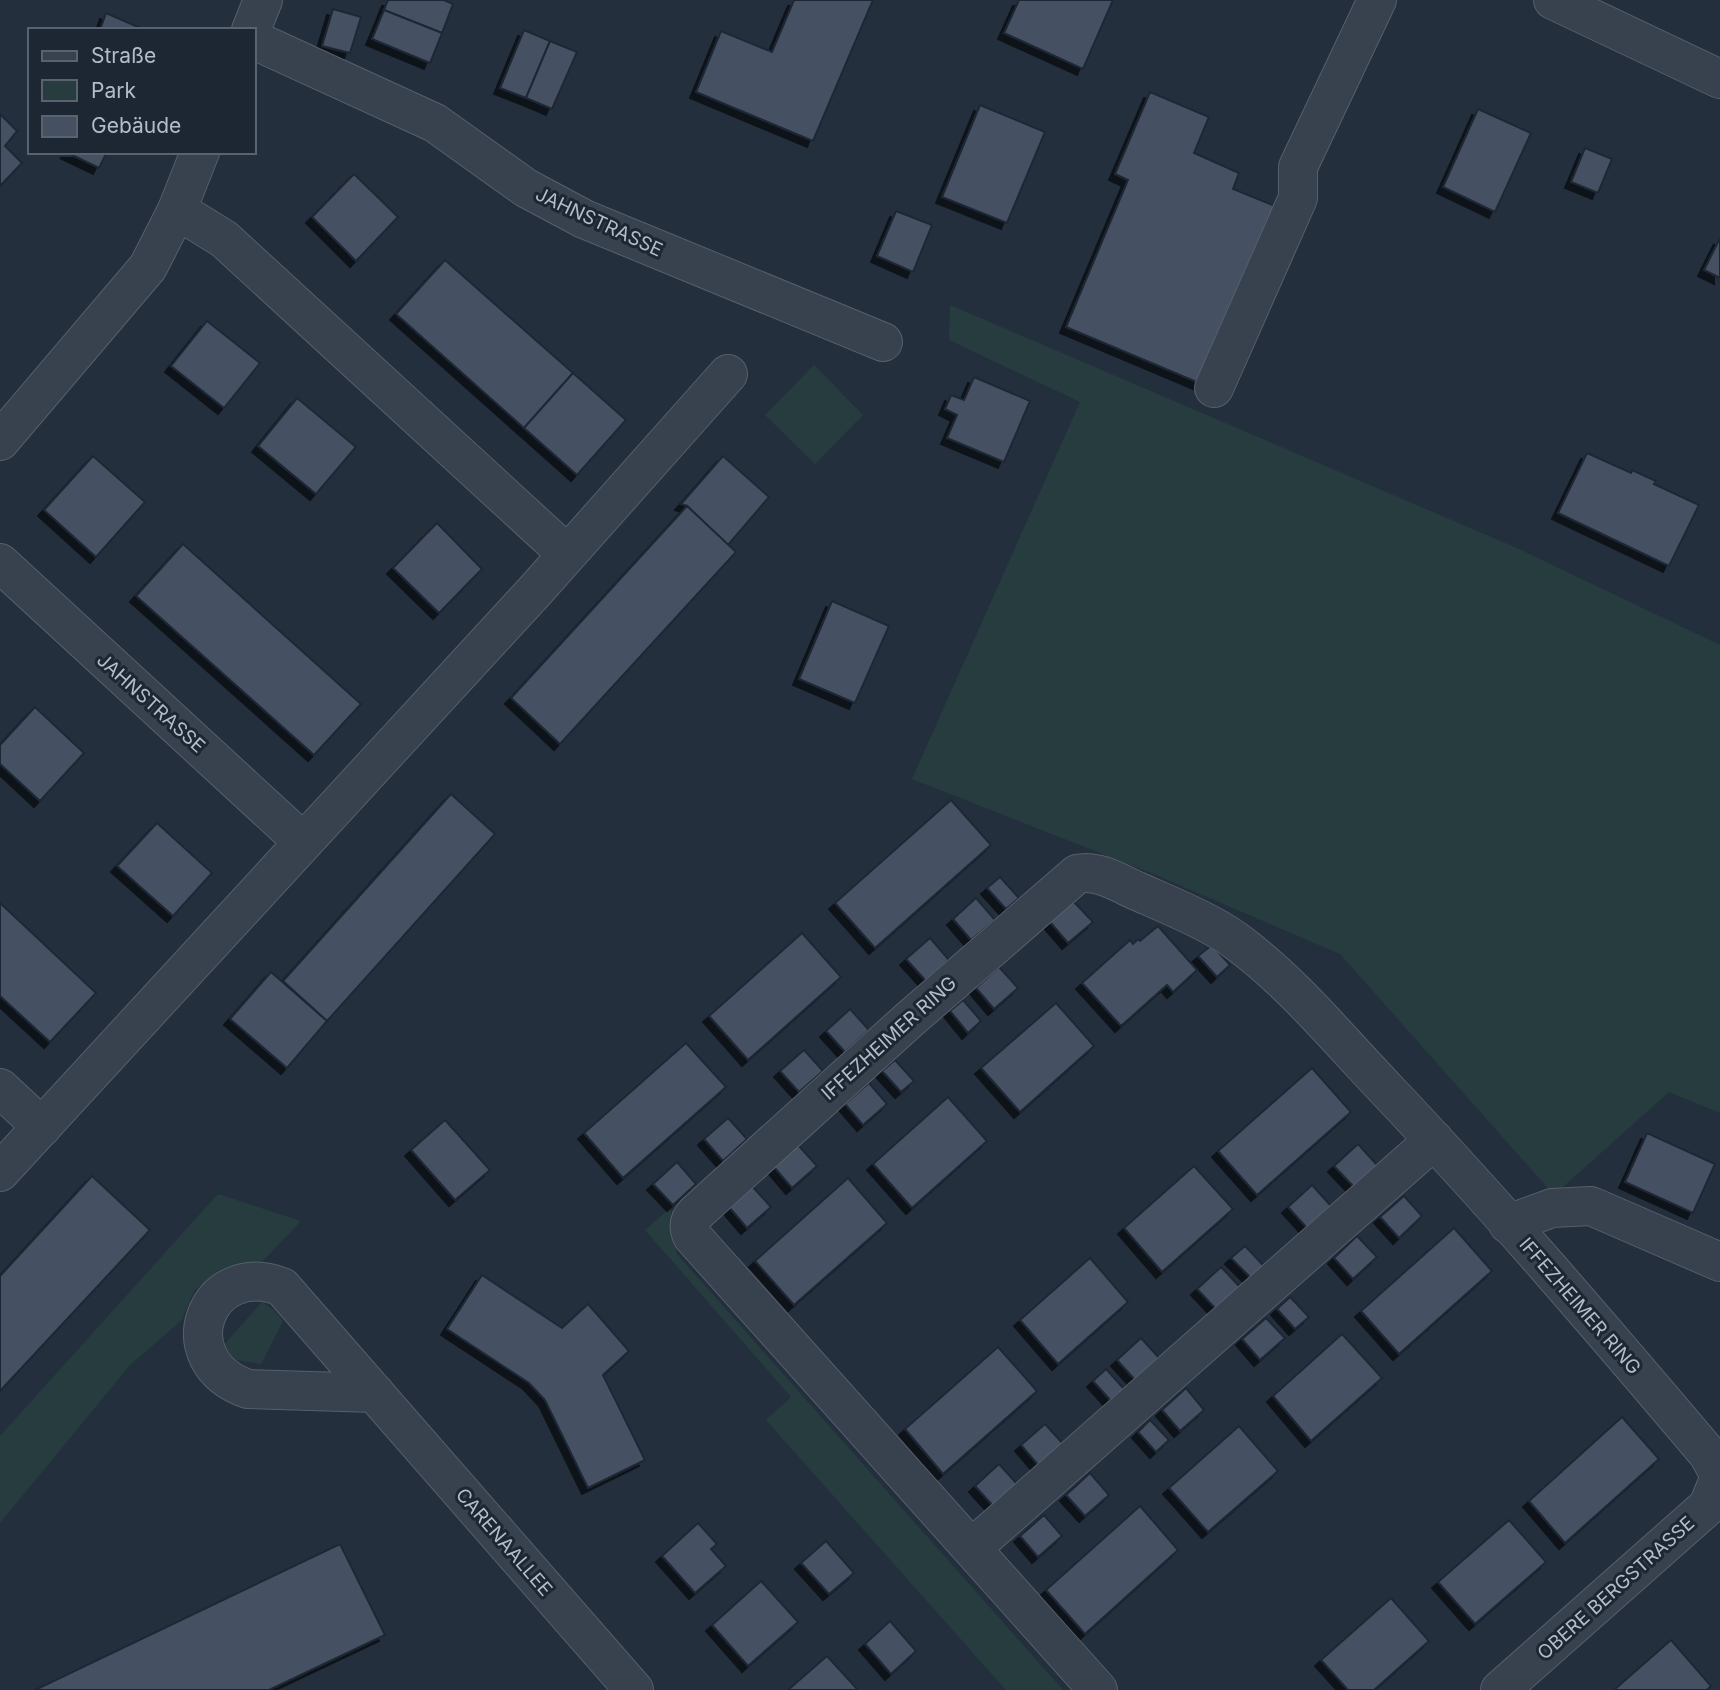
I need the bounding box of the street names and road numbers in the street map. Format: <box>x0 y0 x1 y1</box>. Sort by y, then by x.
street label: JAHNSTRASSE <box>532 182 666 262</box>
street label: JAHNSTRASSE <box>92 648 210 758</box>
street label: IFFEZHEIMER RING <box>817 971 961 1105</box>
street label: IFFEZHEIMER RING <box>1514 1233 1646 1379</box>
street label: CARENAALLEE <box>451 1483 557 1601</box>
street label: OBERE BERGSTRASSE <box>1533 1511 1699 1665</box>

